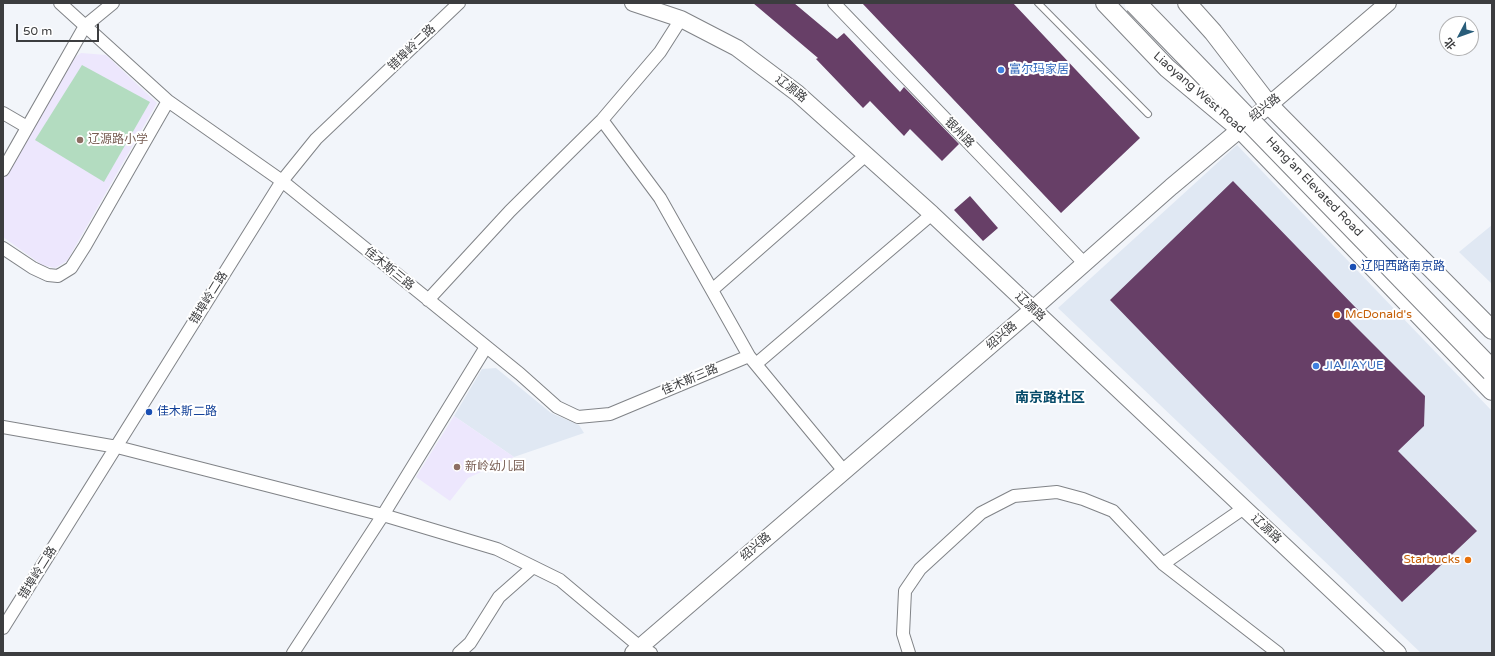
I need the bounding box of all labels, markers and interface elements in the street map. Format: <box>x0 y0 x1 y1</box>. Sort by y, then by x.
scale bar <box>18 16 101 42</box>
north arrow <box>1439 16 1479 56</box>
street label: 错埠岭二路 <box>385 22 439 74</box>
text: 50 m <box>23 24 52 38</box>
text: 北 <box>1442 35 1459 52</box>
street label: Liaoyang West Road <box>1150 49 1248 137</box>
place label: 富尔玛家居 <box>1009 63 1069 77</box>
marker: 富尔玛家居 <box>996 65 1006 75</box>
street label: 辽源路 <box>772 72 810 106</box>
street label: 绍兴路 <box>1246 91 1284 125</box>
street label: 银州路 <box>941 115 977 151</box>
place label: 辽源路小学 <box>88 133 148 147</box>
street label: Hang'an Elevated Road <box>1263 134 1365 240</box>
marker: 辽源路小学 <box>75 135 85 145</box>
street label: 佳木斯三路 <box>361 245 417 293</box>
place label: 辽阳西路南京路 <box>1361 260 1445 274</box>
marker: 辽阳西路南京路 <box>1348 262 1358 272</box>
street label: 错埠岭二路 <box>187 269 231 327</box>
street label: 辽源路 <box>1012 289 1048 325</box>
place label: McDonald's <box>1345 308 1412 322</box>
marker: McDonald's <box>1332 310 1342 320</box>
street label: 绍兴路 <box>984 319 1020 353</box>
place label: JIAJIAYUE <box>1324 359 1384 373</box>
marker: JIAJIAYUE <box>1311 361 1321 371</box>
street label: 佳木斯三路 <box>660 362 720 398</box>
district label: 南京路社区 <box>1015 390 1085 406</box>
place label: 佳木斯二路 <box>157 405 217 419</box>
marker: 佳木斯二路 <box>144 407 154 417</box>
place label: 新岭幼儿园 <box>465 460 525 474</box>
marker: 新岭幼儿园 <box>452 462 462 472</box>
street label: 辽源路 <box>1248 511 1284 547</box>
street label: 绍兴路 <box>738 530 774 564</box>
street label: 错埠岭二路 <box>16 544 60 602</box>
place label: Starbucks <box>1403 553 1460 567</box>
marker: Starbucks <box>1463 555 1473 565</box>

